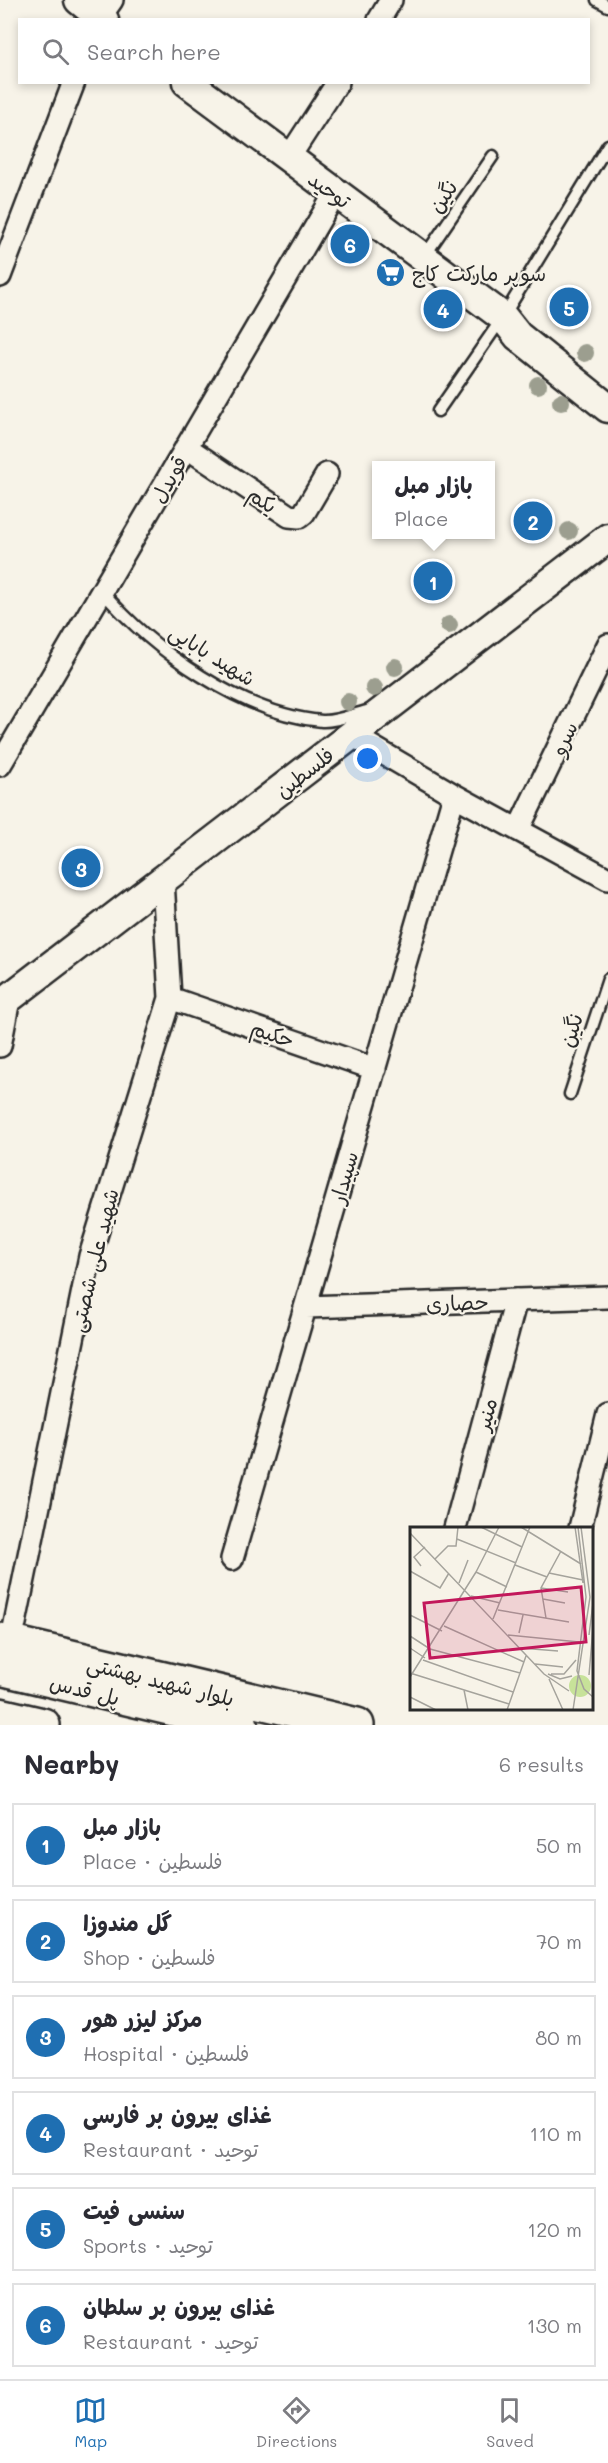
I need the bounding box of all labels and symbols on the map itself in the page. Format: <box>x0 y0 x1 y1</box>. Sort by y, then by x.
street label: توحید <box>303 164 357 215</box>
street label: نگین <box>421 174 463 218</box>
pin: 6 <box>330 222 370 266</box>
supermarket icon: سوپر مارکت کاج <box>375 256 407 288</box>
place label: سوپر مارکت کاج <box>412 259 546 288</box>
pin: 5 <box>550 284 588 330</box>
pin: 4 <box>424 286 462 332</box>
street label: قویدل <box>144 450 193 508</box>
street label: یکم <box>241 479 283 522</box>
pin: 2 <box>514 498 552 544</box>
pin: 1 <box>414 558 452 604</box>
street label: شهید بابایی <box>164 617 261 693</box>
street label: سرو <box>543 716 585 761</box>
street label: فلسطین <box>269 741 339 803</box>
your location <box>353 744 382 773</box>
pin: 3 <box>62 846 100 890</box>
street label: نگین <box>552 1010 588 1050</box>
street label: حکیم <box>246 1013 298 1057</box>
street label: سپیدار <box>322 1148 364 1208</box>
street label: شهید علی شصتی <box>62 1185 126 1335</box>
street label: حصاری <box>426 1287 488 1317</box>
street label: منیر <box>467 1395 502 1435</box>
inset map <box>410 1527 593 1710</box>
street label: بلوار شهید بهشتی <box>84 1649 237 1713</box>
street label: پل قدس <box>47 1667 123 1712</box>

